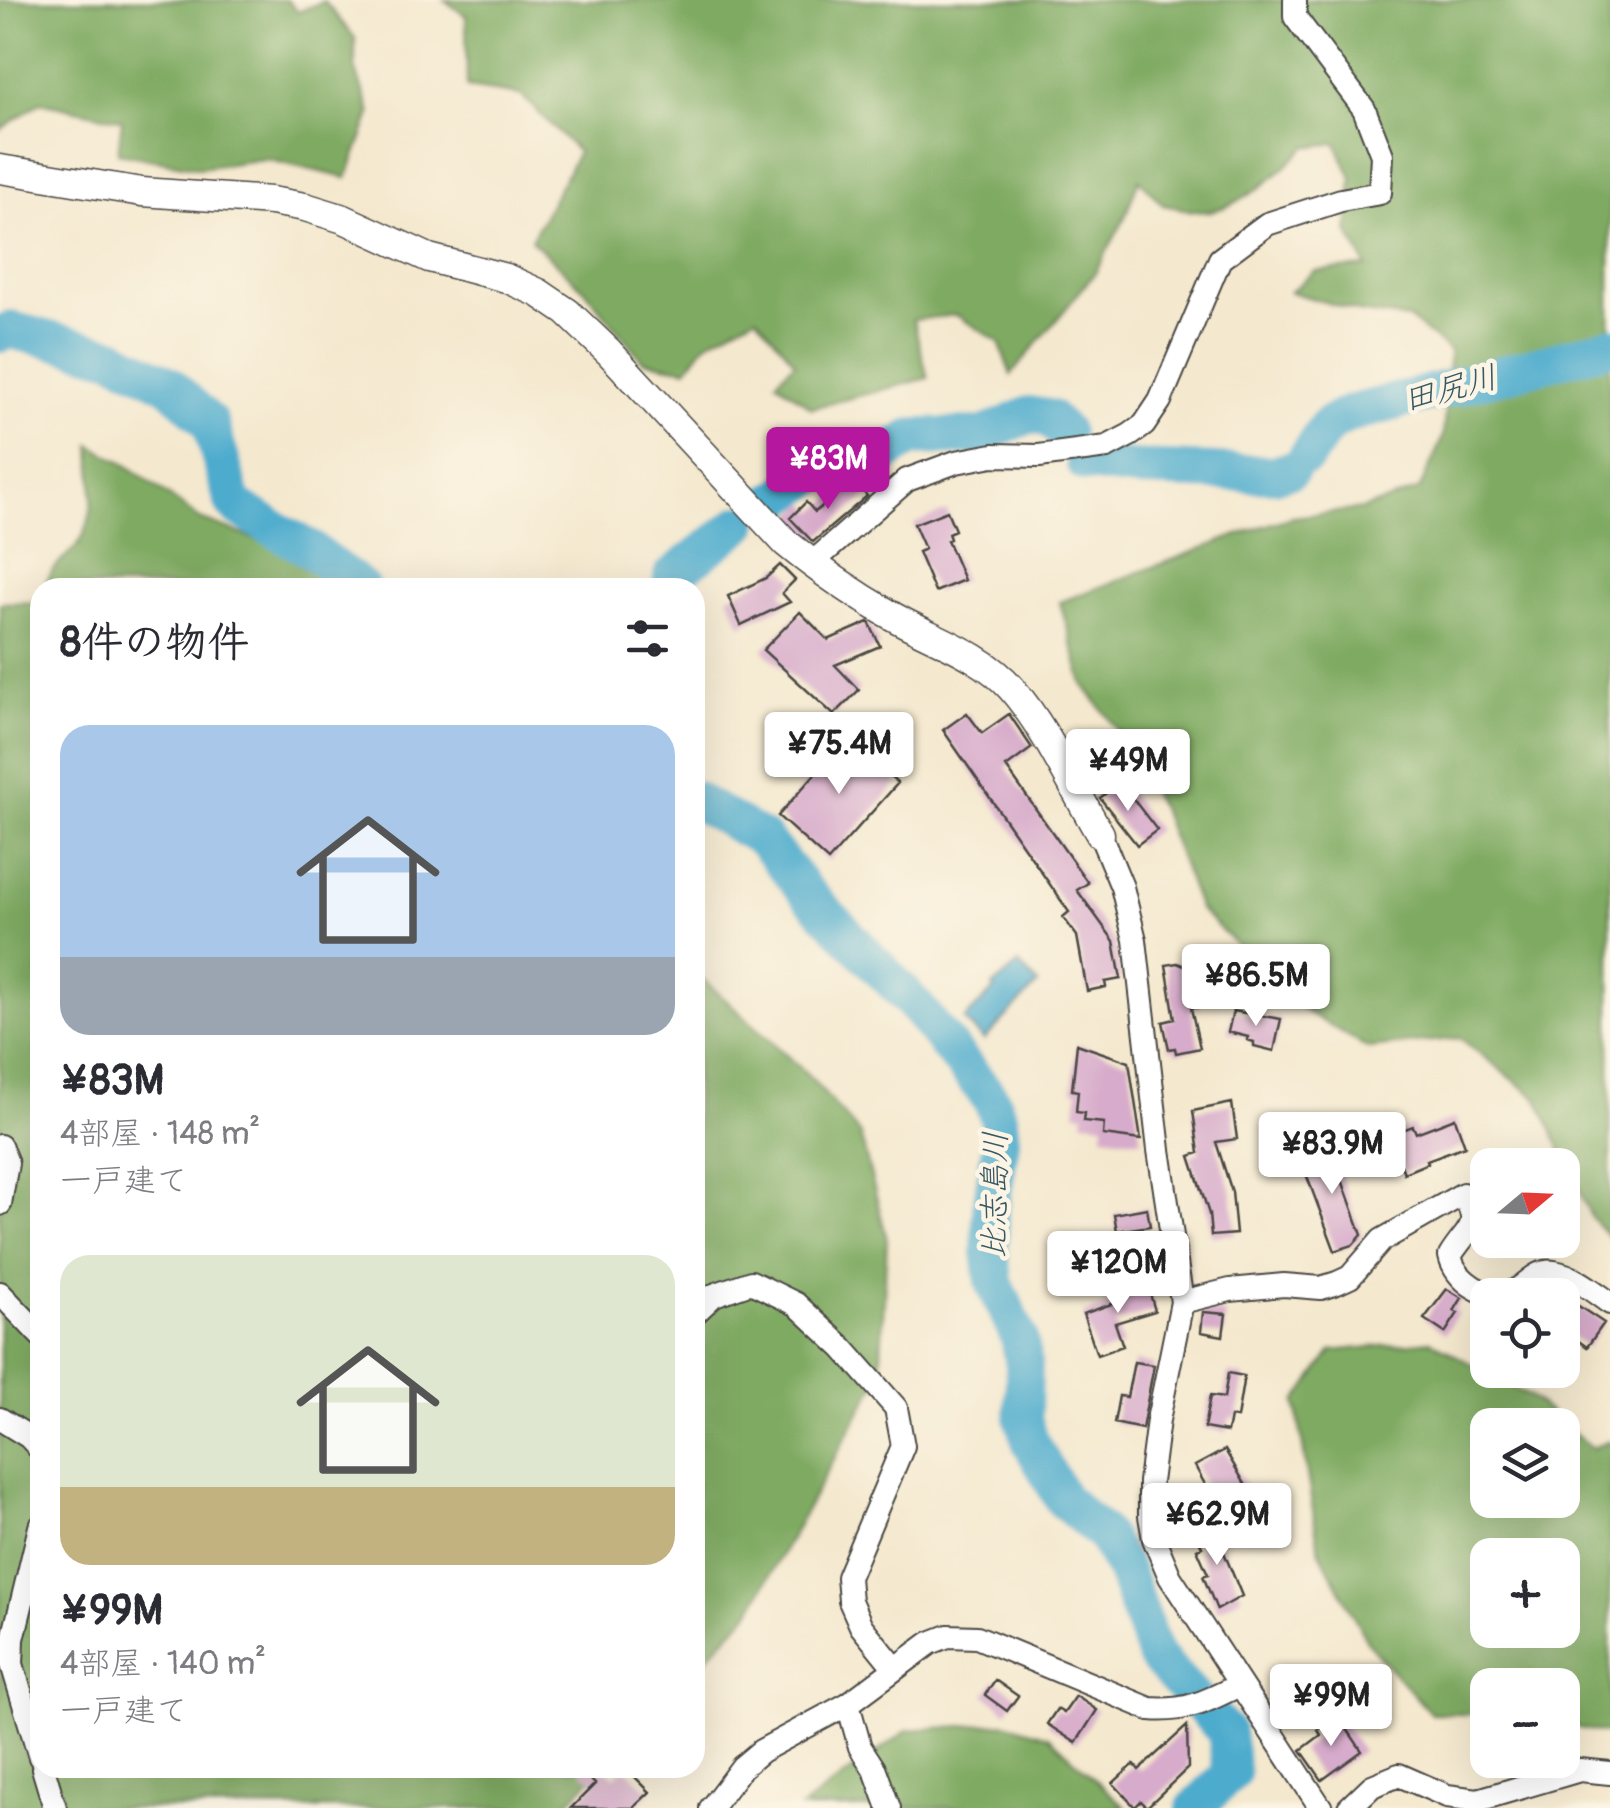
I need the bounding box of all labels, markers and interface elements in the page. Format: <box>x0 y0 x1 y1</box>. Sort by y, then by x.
water label: 田尻川 <box>1399 357 1502 421</box>
pin: ¥83M <box>769 427 887 512</box>
text: ¥83M <box>788 439 868 479</box>
icon: filters <box>620 611 675 666</box>
text: 8件の物件 <box>60 617 249 669</box>
pin: ¥75.4M <box>758 712 920 797</box>
text: ¥75.4M <box>786 724 892 764</box>
pin: ¥49M <box>1069 729 1187 814</box>
text: ¥49M <box>1088 741 1168 781</box>
icon: home <box>278 790 458 970</box>
pin: ¥86.5M <box>1175 944 1337 1029</box>
text: ¥86.5M <box>1204 956 1308 996</box>
text: ¥83M <box>60 1055 164 1107</box>
pin: ¥83.9M <box>1251 1112 1413 1197</box>
text: 4部屋 · 148 m² <box>60 1114 260 1154</box>
text: ¥83.9M <box>1281 1124 1383 1164</box>
water label: 比志島川 <box>974 1131 1016 1259</box>
north arrow <box>1470 1148 1580 1258</box>
map controls <box>1470 1148 1580 1778</box>
text: 一戸建て <box>60 1161 188 1201</box>
pin: ¥120M <box>1048 1231 1188 1316</box>
text: ¥120M <box>1069 1243 1167 1283</box>
button: locate <box>1470 1278 1580 1388</box>
icon: home <box>278 1320 458 1500</box>
button: layers <box>1470 1408 1580 1518</box>
pin: ¥62.9M <box>1136 1483 1298 1568</box>
text: ¥62.9M <box>1164 1495 1270 1535</box>
button: + <box>1470 1538 1580 1648</box>
text: ¥99M <box>60 1585 163 1637</box>
text: 4部屋 · 140 m² <box>60 1644 266 1684</box>
pin: ¥99M <box>1272 1664 1390 1749</box>
button: − <box>1470 1668 1580 1778</box>
text: ¥99M <box>1292 1676 1370 1716</box>
text: 一戸建て <box>60 1691 188 1731</box>

